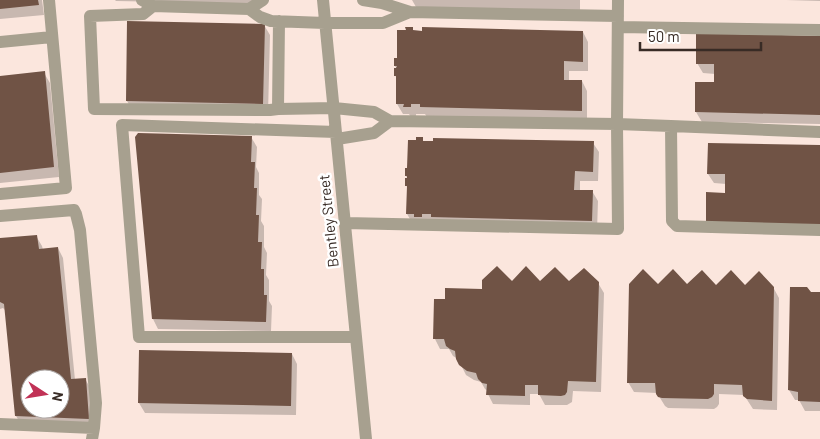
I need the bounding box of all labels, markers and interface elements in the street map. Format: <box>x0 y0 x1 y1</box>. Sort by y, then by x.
scale bar <box>640 20 761 52</box>
text: 50 m <box>648 27 680 45</box>
street label: Bentley Street <box>314 174 342 268</box>
north arrow <box>20 369 70 419</box>
text: N <box>49 390 67 403</box>

